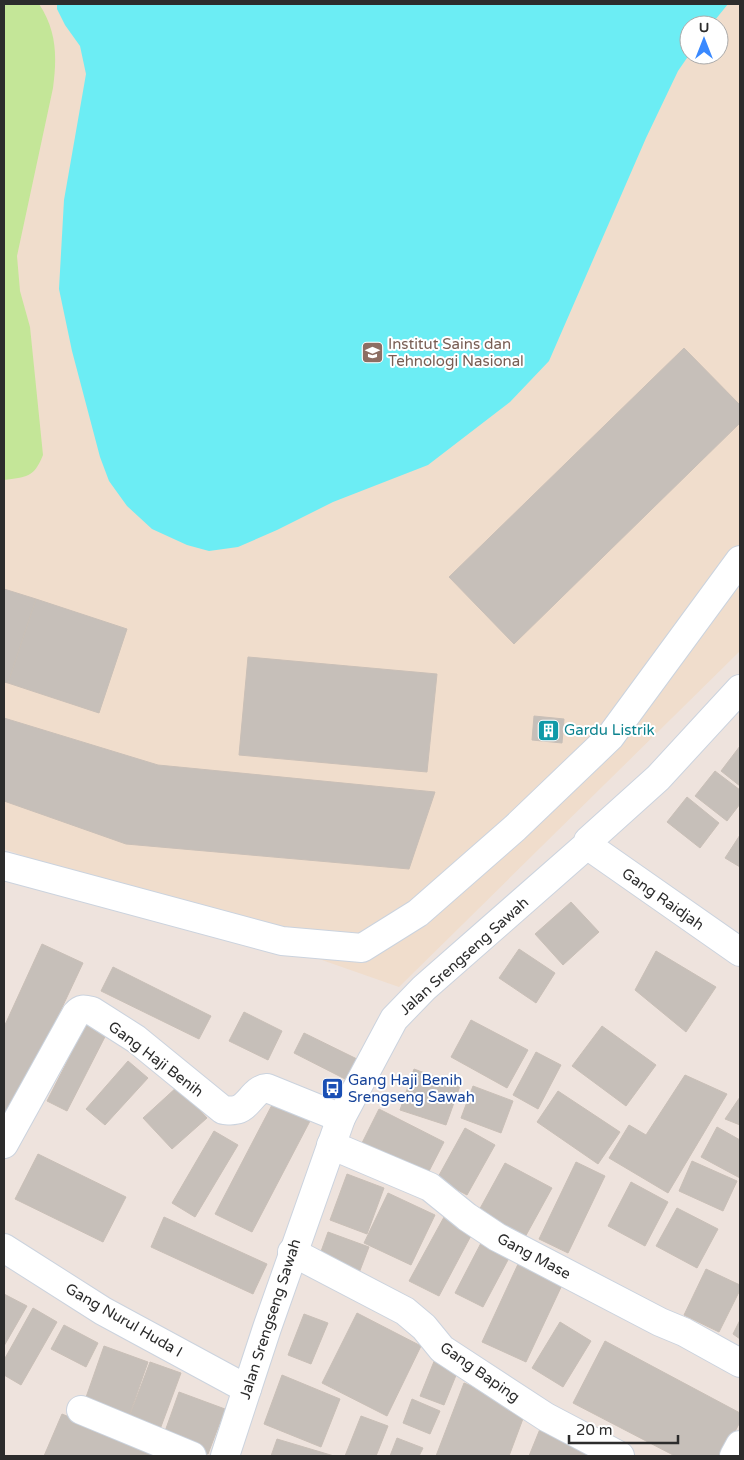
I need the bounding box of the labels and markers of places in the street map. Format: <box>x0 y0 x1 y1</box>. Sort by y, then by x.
place label: Institut Sains dan Tehnologi Nasional <box>388 335 524 370</box>
school or university icon: Institut Sains dan Tehnologi Nasional <box>360 341 384 365</box>
building icon: Gardu Listrik <box>536 718 560 742</box>
place label: Gardu Listrik <box>564 721 655 739</box>
place label: Gang Haji Benih Srengseng Sawah <box>348 1071 475 1106</box>
bus stop icon: Gang Haji Benih Srengseng Sawah <box>320 1077 344 1101</box>

